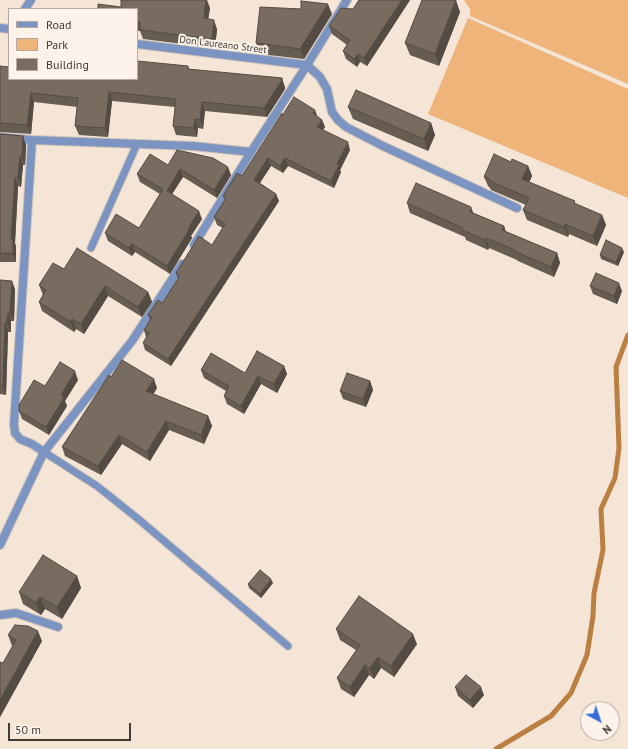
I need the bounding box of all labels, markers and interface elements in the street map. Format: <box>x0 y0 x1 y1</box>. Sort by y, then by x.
legend <box>8 8 138 80</box>
text: Road <box>46 17 71 32</box>
street label: Don Laureano Street <box>179 34 267 56</box>
text: Park <box>46 37 68 52</box>
text: Building <box>46 57 89 72</box>
north arrow <box>580 701 620 741</box>
scale bar <box>10 715 133 741</box>
text: 50 m <box>15 722 41 737</box>
text: N <box>600 722 614 737</box>

